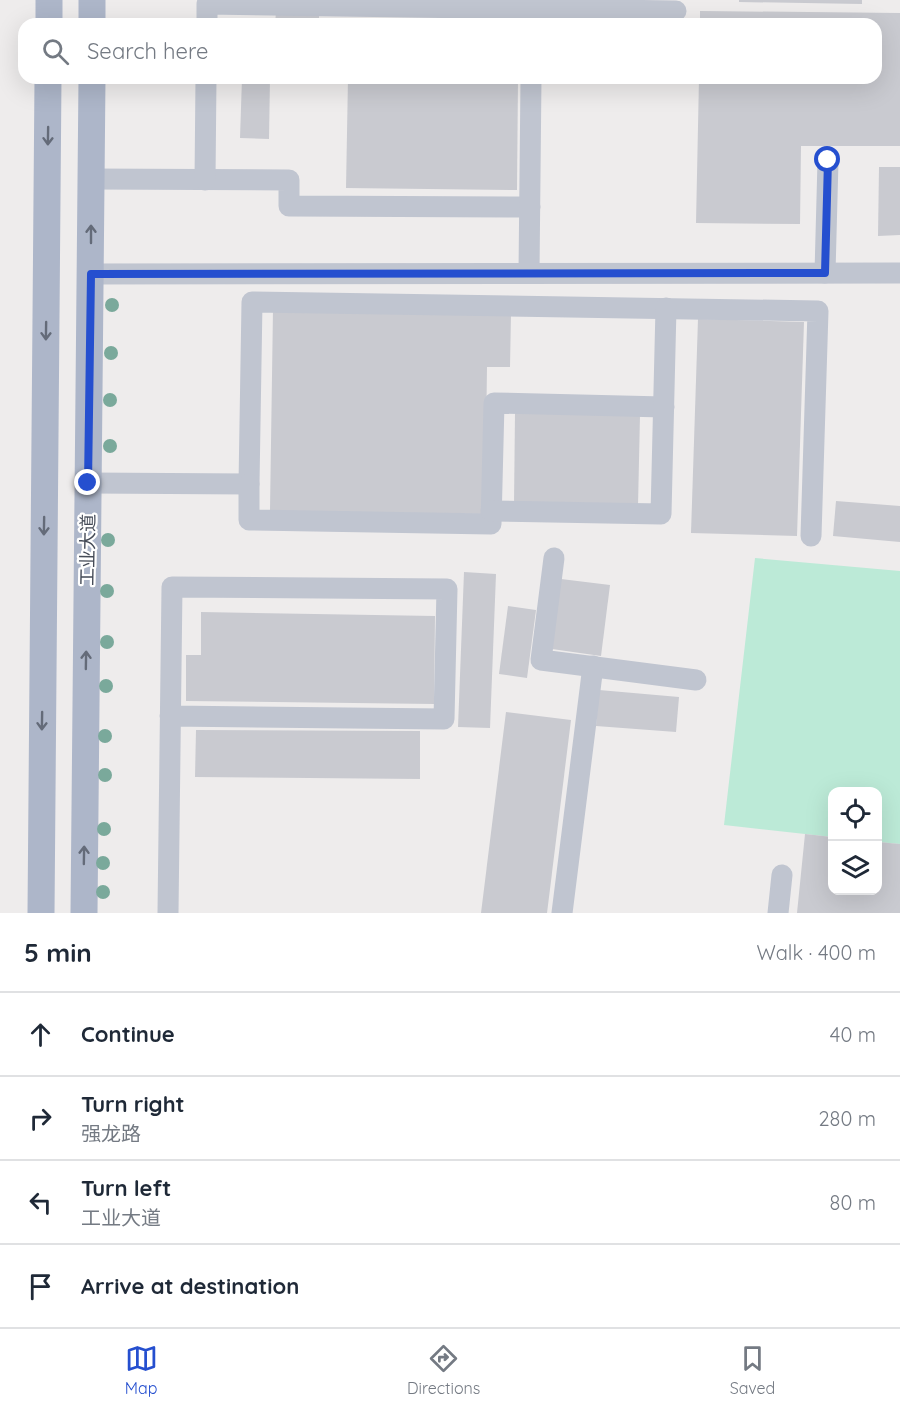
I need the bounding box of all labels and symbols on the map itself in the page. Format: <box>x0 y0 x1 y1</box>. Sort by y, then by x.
one-way arrow <box>42 126 54 146</box>
route start <box>814 146 840 172</box>
one-way arrow <box>85 224 97 244</box>
one-way arrow <box>40 321 52 341</box>
route end <box>74 469 100 495</box>
street label: 工业大道 <box>75 514 100 586</box>
one-way arrow <box>38 516 50 536</box>
one-way arrow <box>81 650 92 670</box>
one-way arrow <box>37 711 48 731</box>
one-way arrow <box>78 845 90 865</box>

